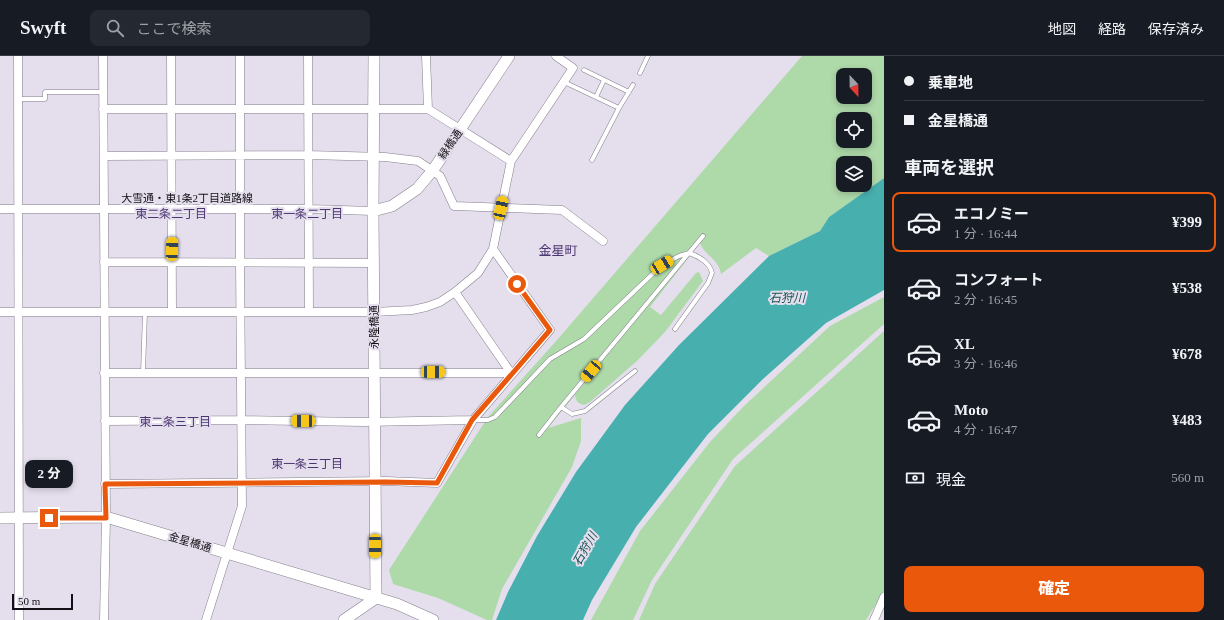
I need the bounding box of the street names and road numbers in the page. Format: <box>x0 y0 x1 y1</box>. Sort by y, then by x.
street label: 緑橋通 <box>436 127 464 161</box>
street label: 大雪通・東1条2丁目道路線 <box>121 192 253 204</box>
street label: 永隆橋通 <box>368 305 380 349</box>
street label: 金星橋通 <box>167 530 213 554</box>

